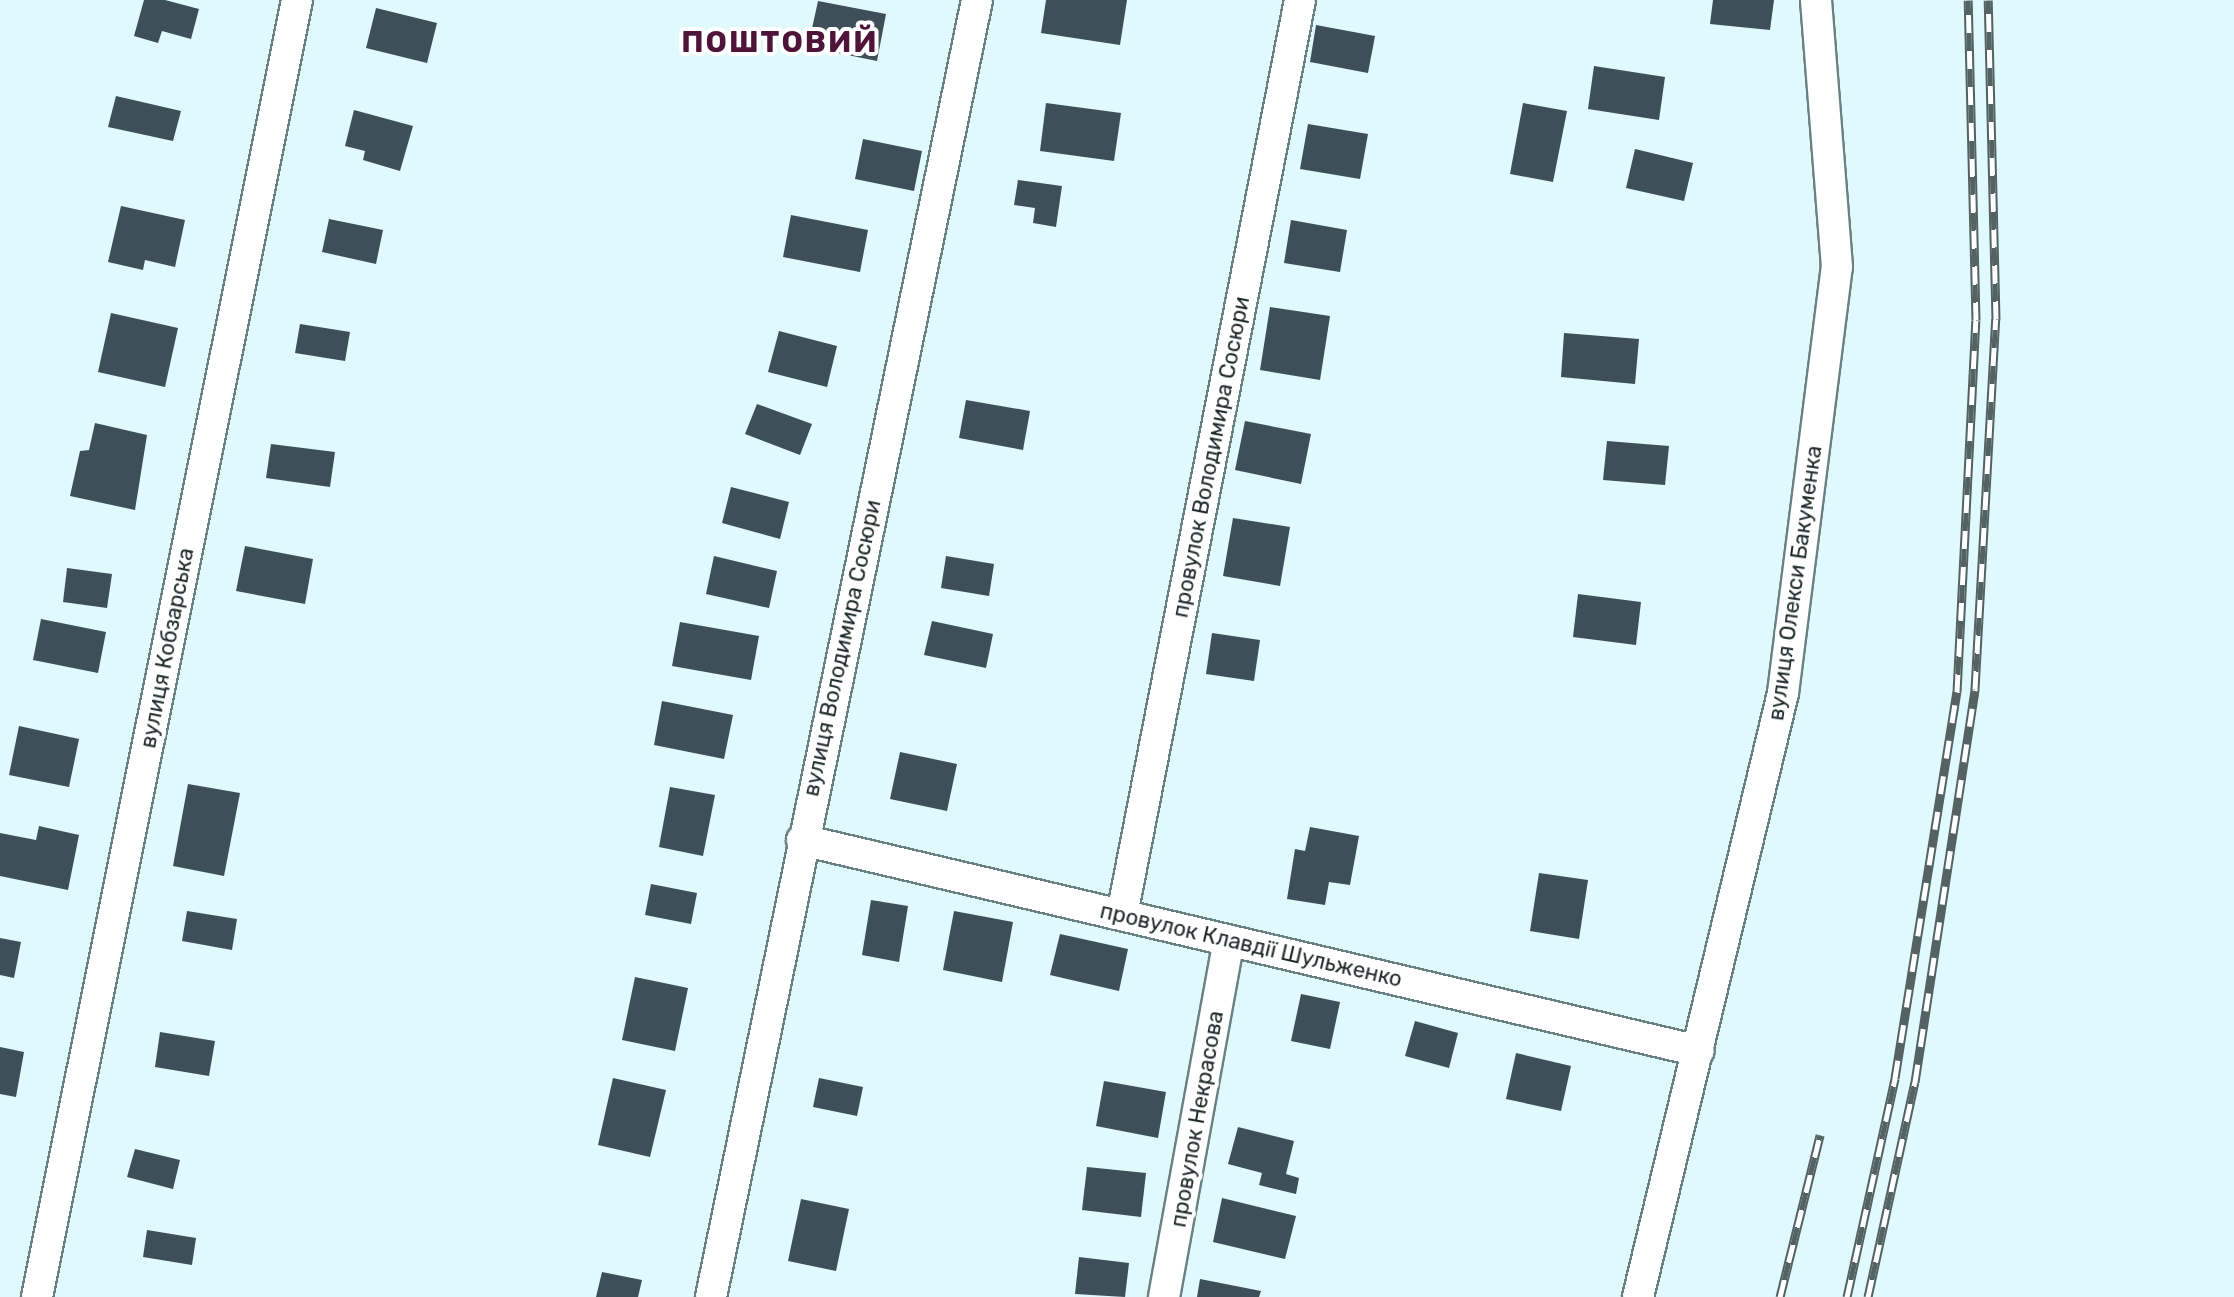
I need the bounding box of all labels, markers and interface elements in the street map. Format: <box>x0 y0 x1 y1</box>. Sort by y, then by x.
district label: ПОШТОВИЙ <box>681 24 879 60</box>
street label: провулок Володимира Сосюри <box>1167 294 1255 620</box>
street label: вулиця Олекси Бакуменка <box>1763 444 1827 722</box>
street label: вулиця Володимира Сосюри <box>798 497 886 799</box>
street label: вулиця Кобзарська <box>135 546 199 750</box>
street label: провулок Клавдії Шульженко <box>1097 897 1405 993</box>
street label: провулок Некрасова <box>1165 1009 1229 1229</box>

